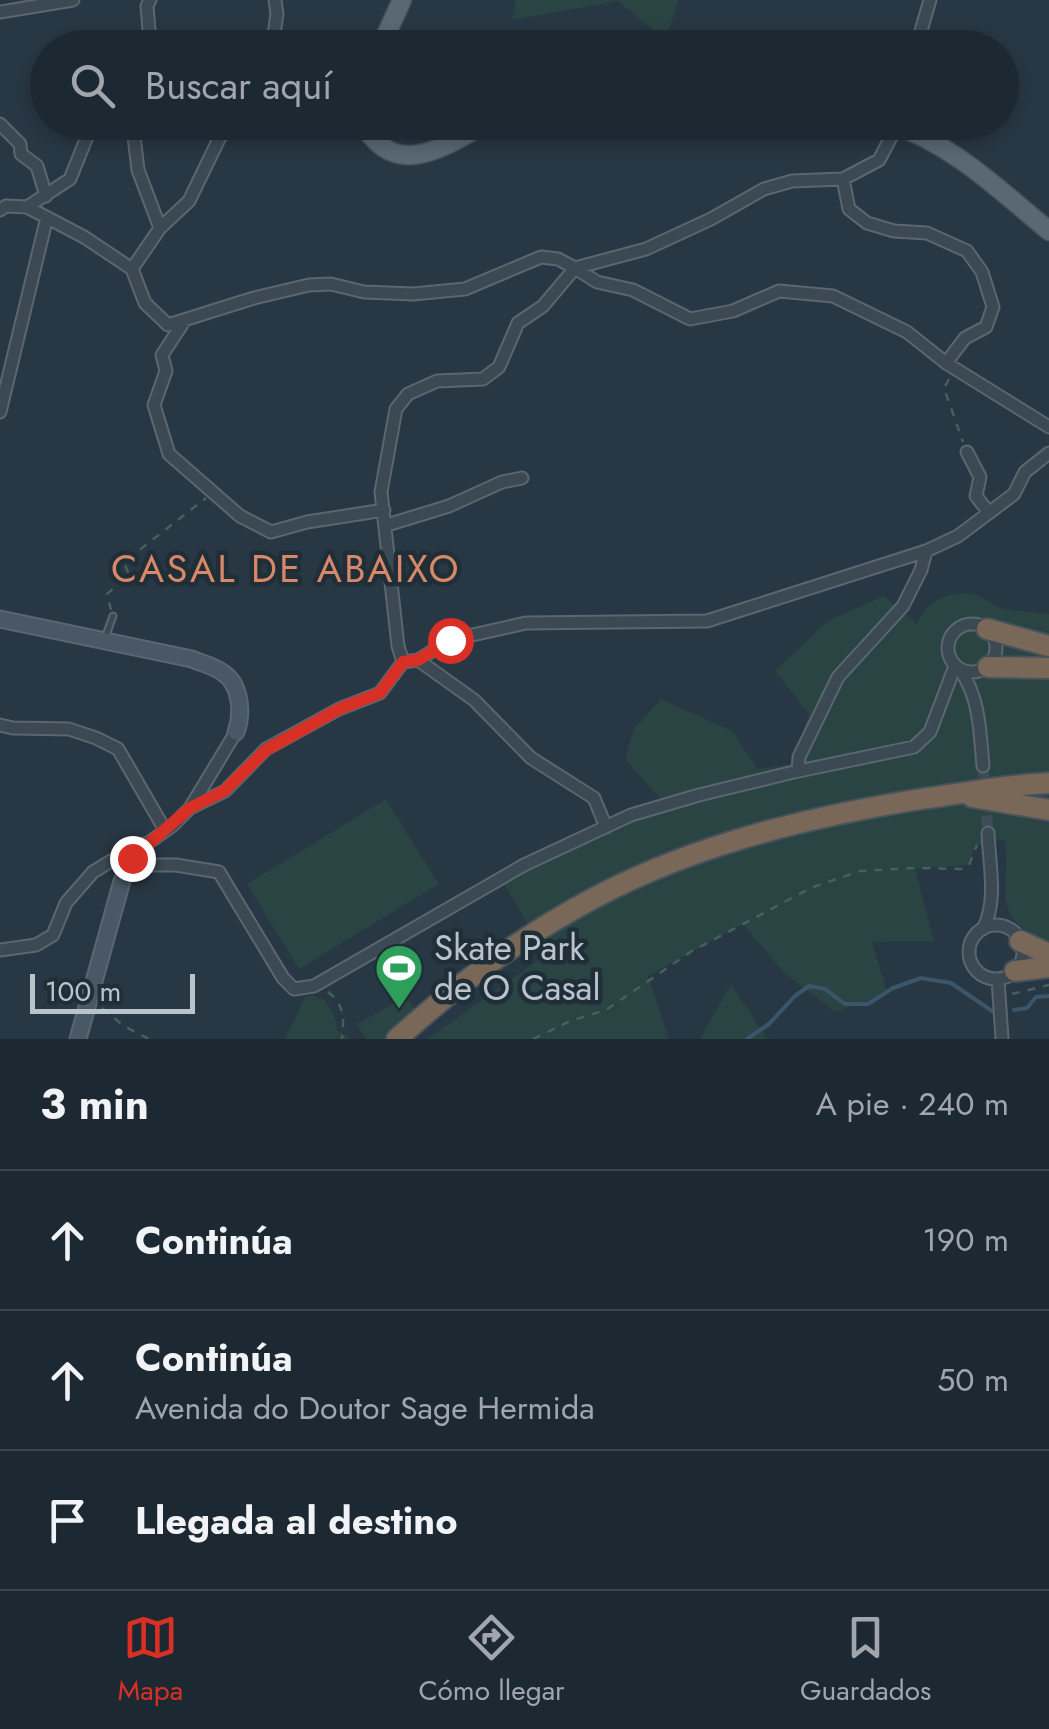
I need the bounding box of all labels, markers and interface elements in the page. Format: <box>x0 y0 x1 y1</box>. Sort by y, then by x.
search box <box>30 30 1019 140</box>
icon: search <box>65 58 120 113</box>
text: Buscar aquí <box>145 58 332 113</box>
district label: CASAL DE ABAIXO <box>111 541 461 596</box>
route start <box>428 618 474 664</box>
route end <box>110 836 156 882</box>
place label: Skate Park de O Casal <box>434 923 600 1013</box>
sports icon: Skate Park de O Casal <box>373 942 425 1010</box>
scale bar <box>30 969 195 1014</box>
text: 100 m <box>45 971 121 1012</box>
text: 3 min <box>40 1074 149 1135</box>
text: A pie · 240 m <box>816 1081 1009 1127</box>
icon: ahead <box>40 1213 95 1268</box>
text: Continúa <box>135 1213 293 1268</box>
text: 190 m <box>922 1217 1009 1263</box>
text: Continúa <box>135 1330 293 1385</box>
icon: ahead <box>40 1353 95 1408</box>
text: 50 m <box>937 1357 1009 1403</box>
text: Avenida do Doutor Sage Hermida <box>135 1385 595 1431</box>
icon: arrive <box>40 1493 95 1548</box>
text: Llegada al destino <box>135 1493 458 1548</box>
tab: Mapa <box>118 1610 183 1711</box>
tab: Cómo llegar <box>418 1610 565 1711</box>
tab: Guardados <box>800 1610 931 1711</box>

